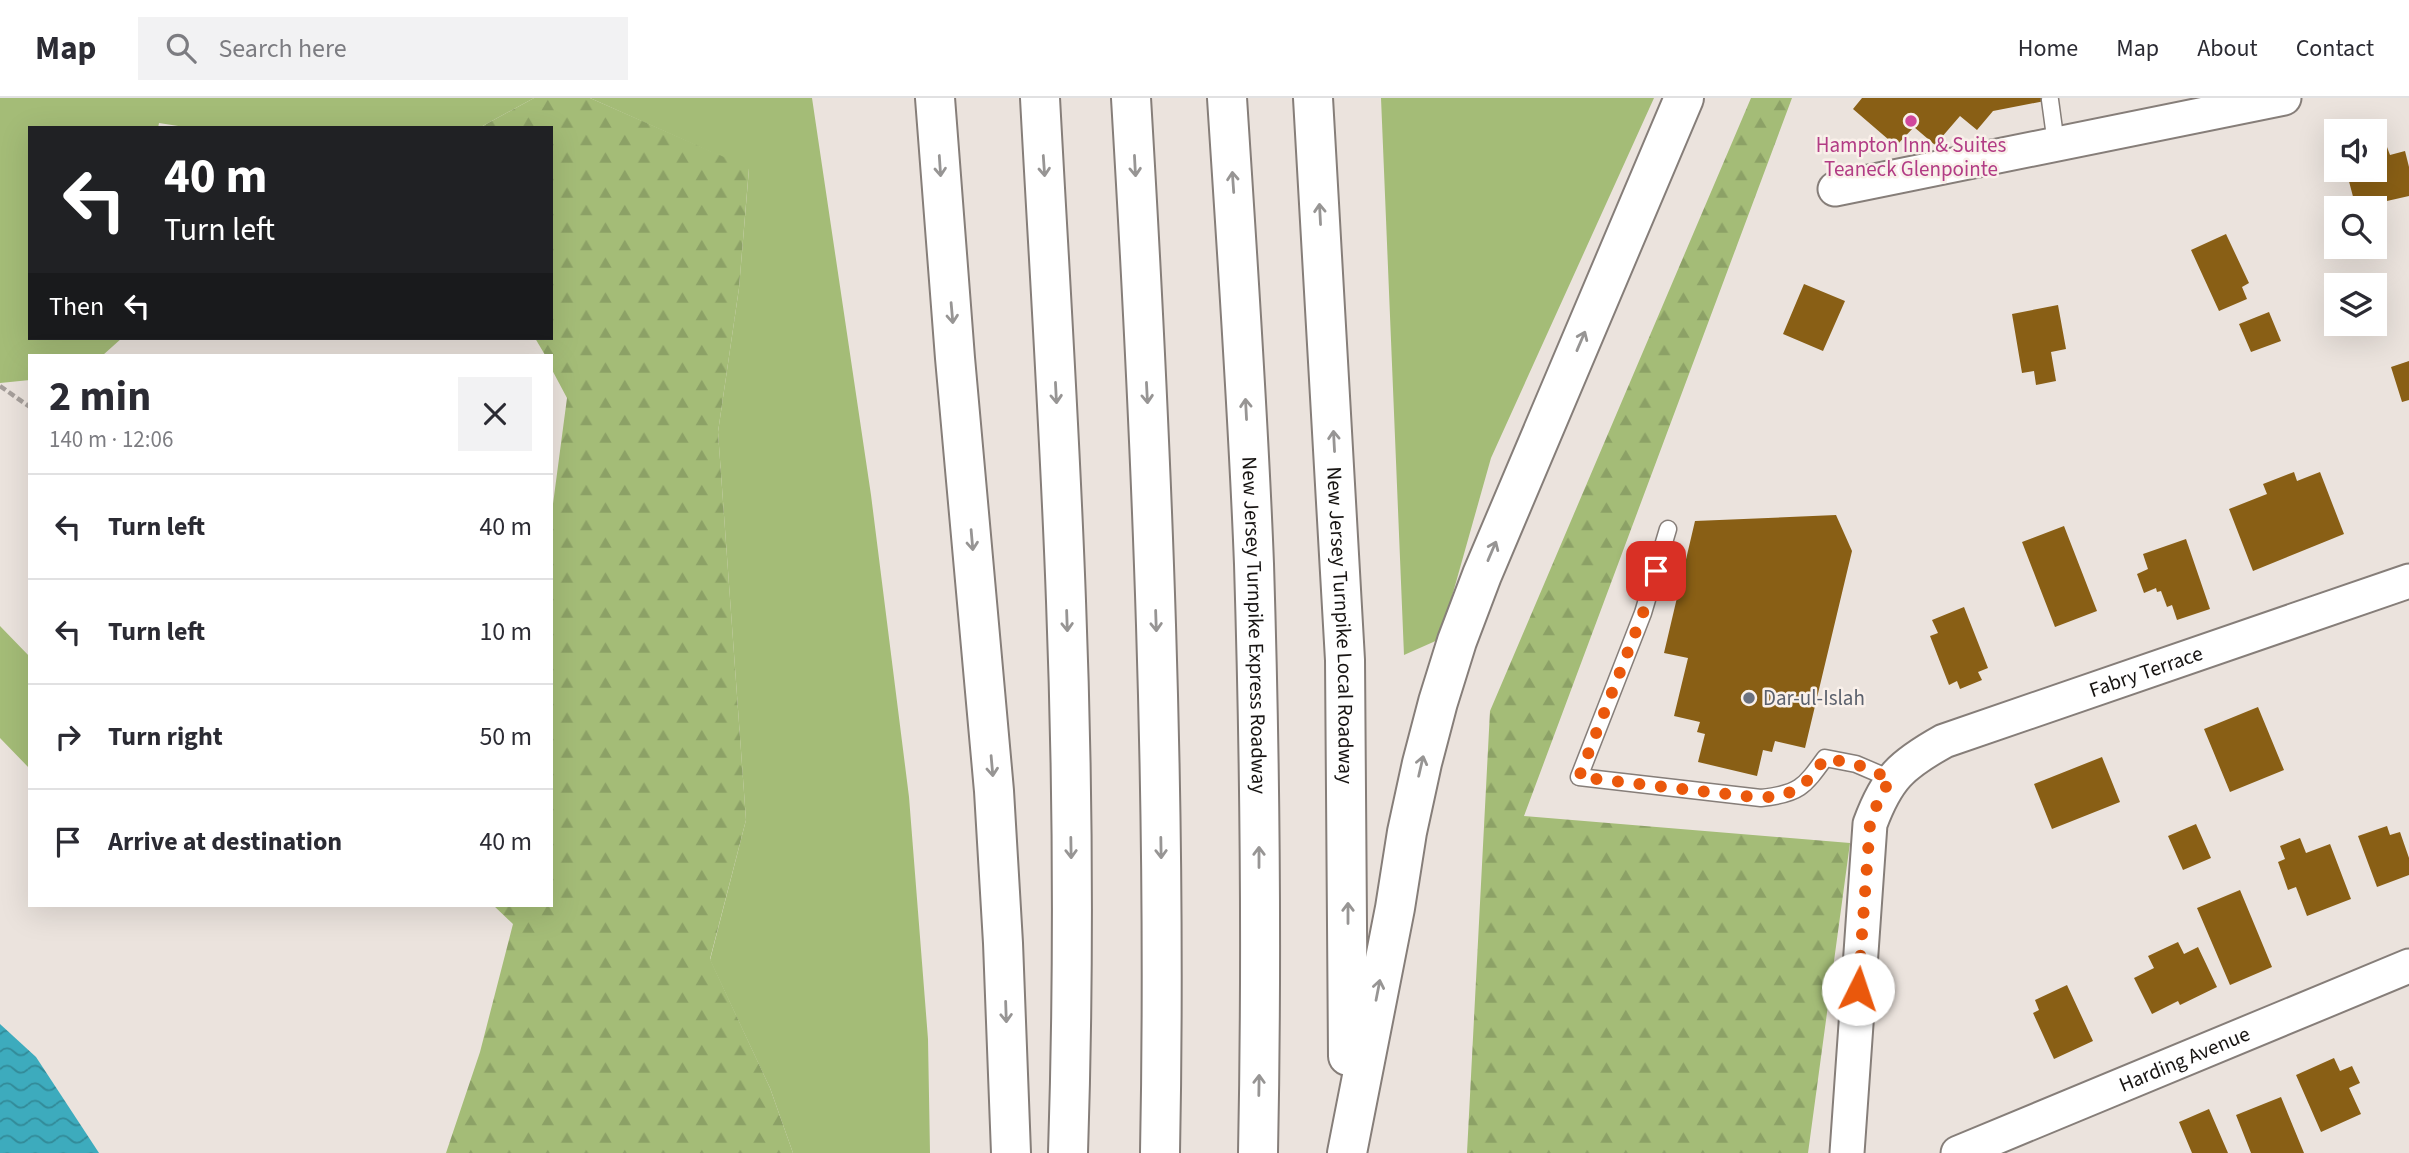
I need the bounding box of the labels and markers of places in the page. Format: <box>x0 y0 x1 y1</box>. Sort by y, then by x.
marker: Hampton Inn & Suites Teaneck Glenpointe <box>1903 113 1919 129</box>
place label: Hampton Inn & Suites Teaneck Glenpointe <box>1816 130 2006 184</box>
pin <box>1626 541 1686 601</box>
place label: Dar-ul-Islah <box>1763 683 1865 713</box>
marker: Dar-ul-Islah <box>1741 690 1757 706</box>

